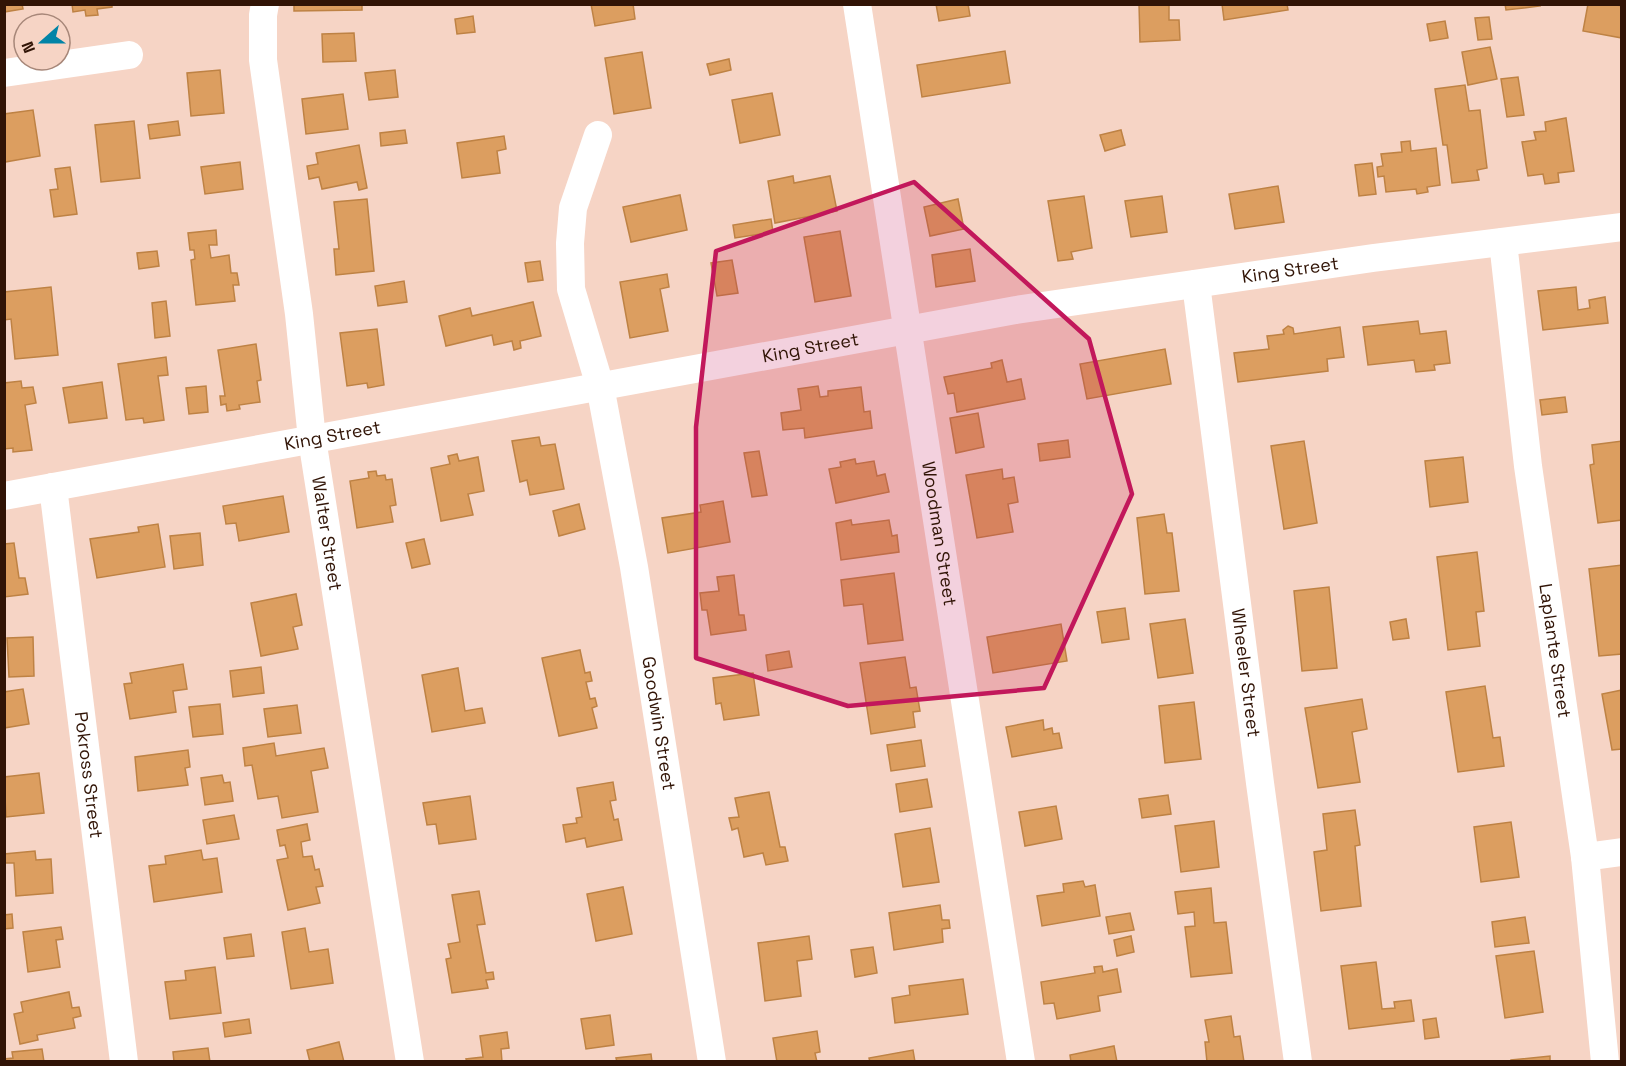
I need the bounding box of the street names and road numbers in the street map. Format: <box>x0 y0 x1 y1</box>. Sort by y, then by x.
street label: King Street <box>1240 251 1340 288</box>
street label: King Street <box>760 327 861 367</box>
street label: King Street <box>282 415 383 455</box>
street label: Woodman Street <box>917 460 962 607</box>
street label: Walter Street <box>307 475 348 592</box>
street label: Laplante Street <box>1534 582 1577 719</box>
street label: Wheeler Street <box>1227 607 1266 739</box>
street label: Goodwin Street <box>637 655 681 792</box>
street label: Pokross Street <box>70 710 108 839</box>

